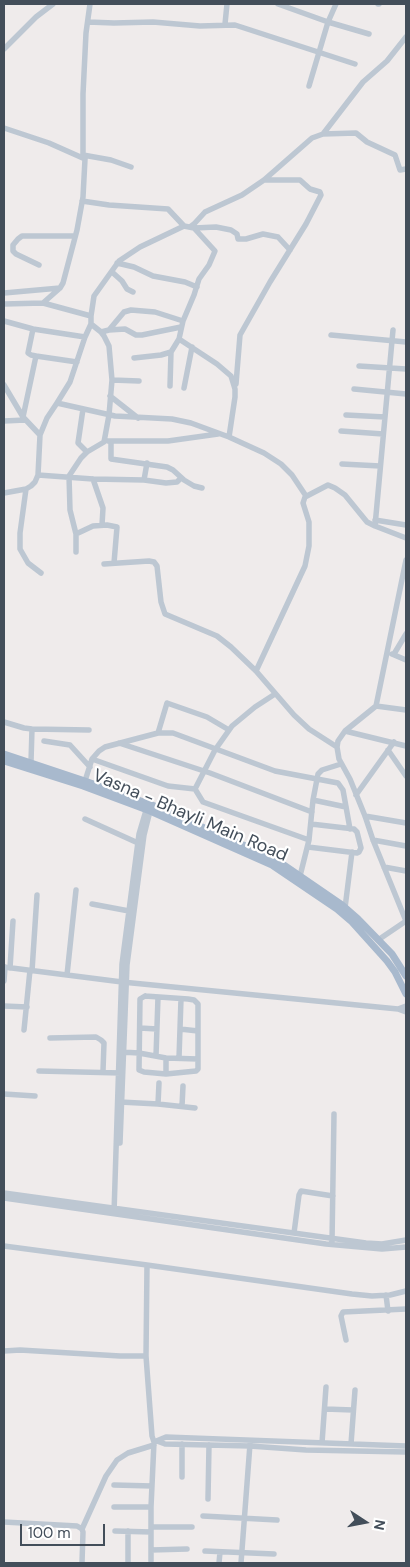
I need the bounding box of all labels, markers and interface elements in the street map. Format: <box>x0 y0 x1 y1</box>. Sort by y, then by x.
street label: Vasna - Bhayli Main Road <box>89 765 291 867</box>
north arrow <box>340 1497 390 1547</box>
scale bar <box>22 1514 108 1546</box>
text: N <box>370 1518 390 1532</box>
text: 100 m <box>28 1523 71 1543</box>

